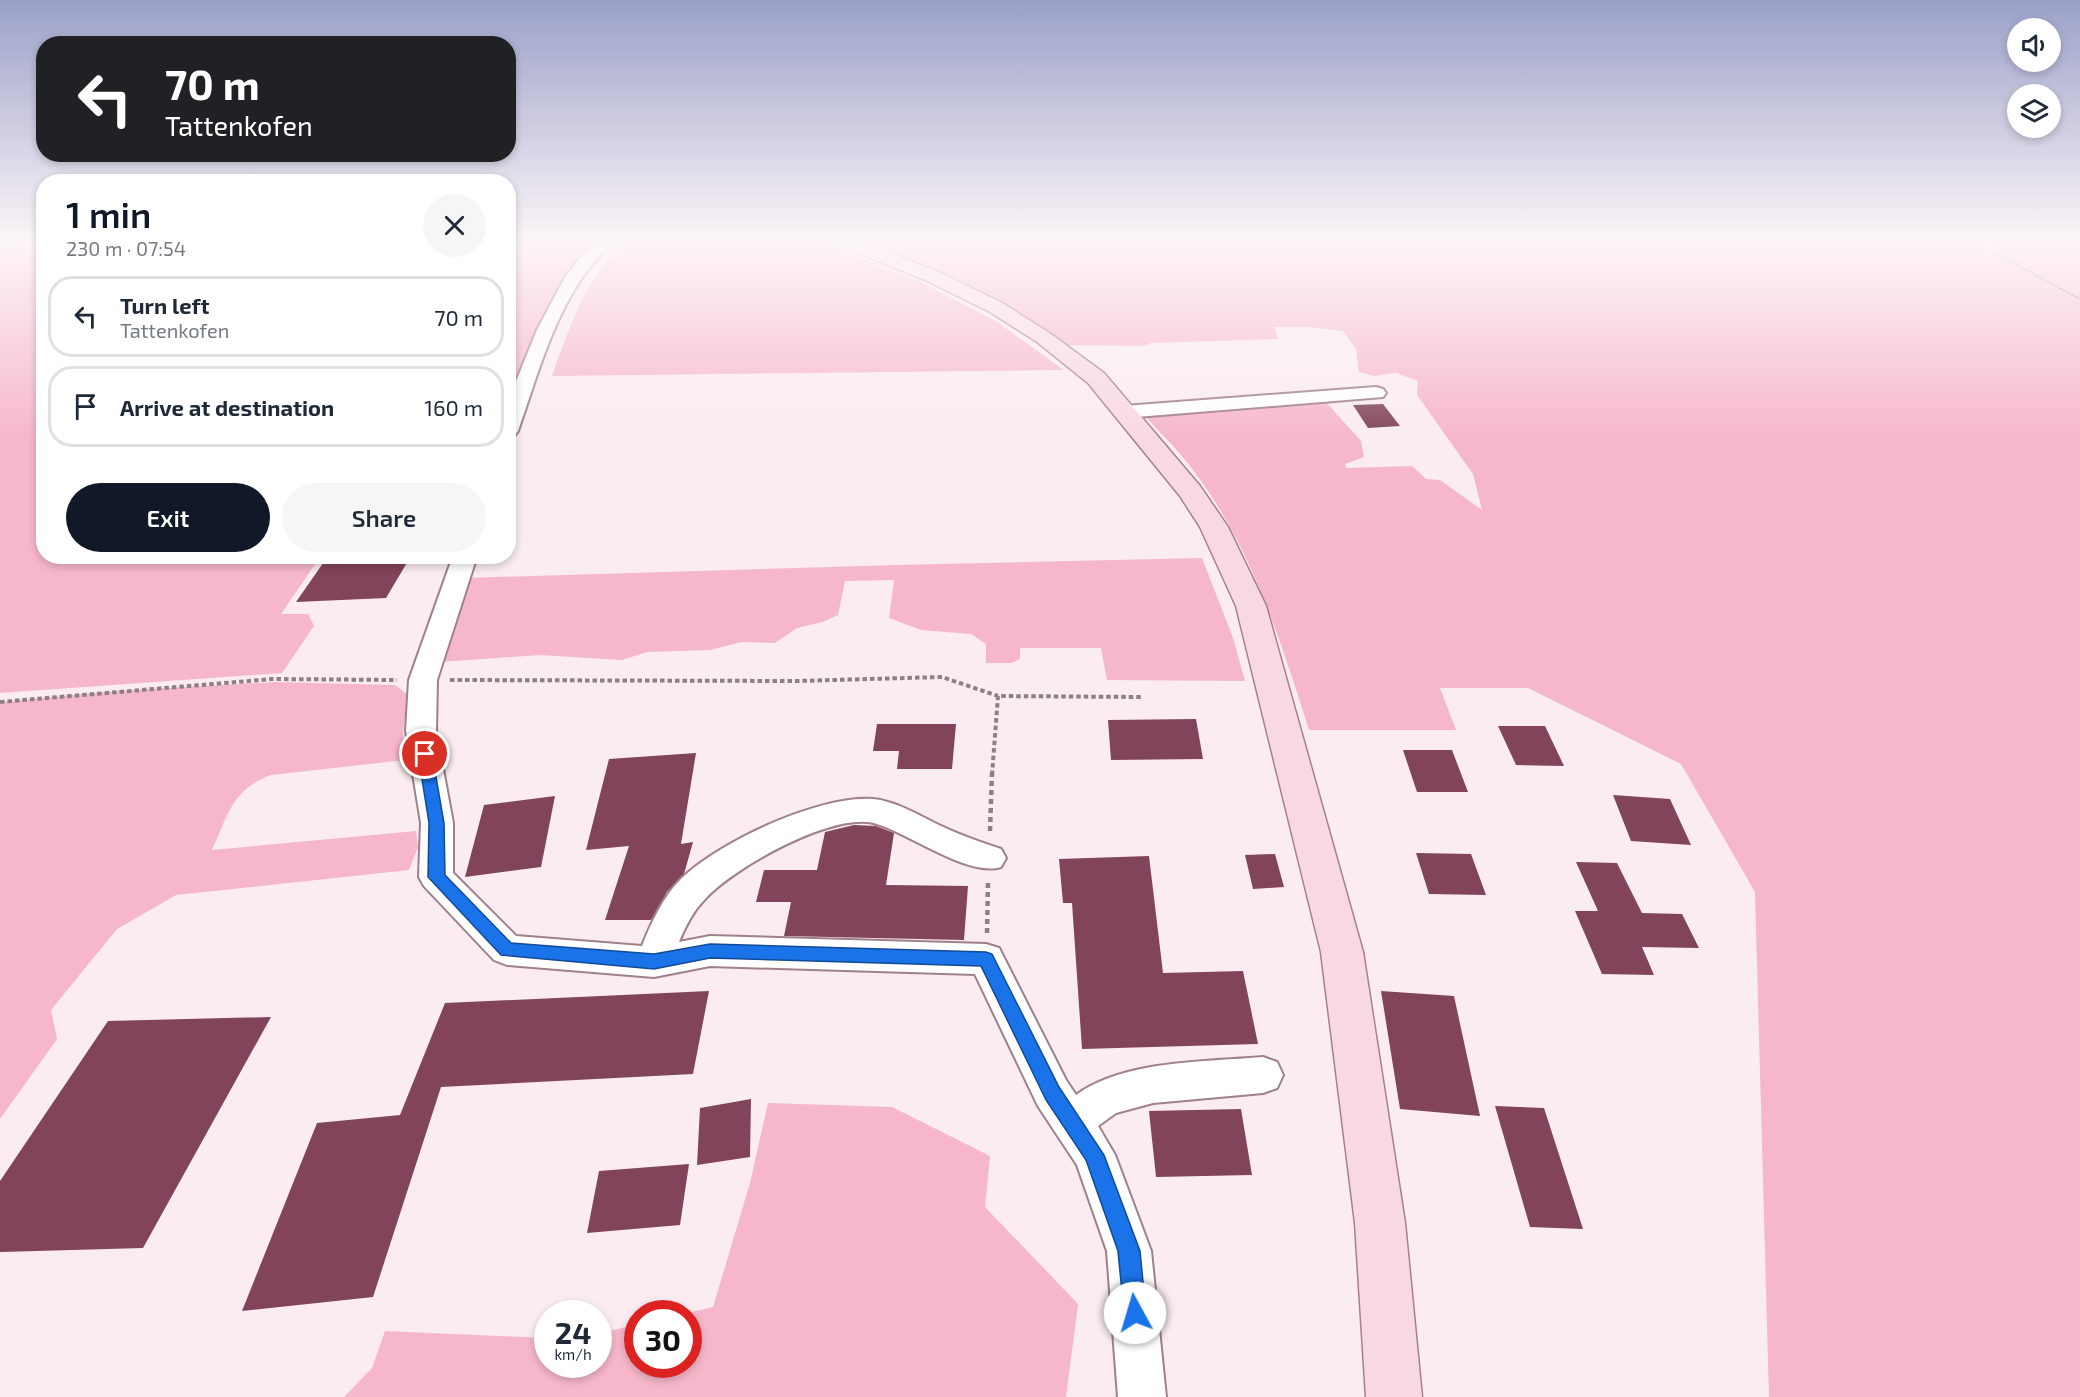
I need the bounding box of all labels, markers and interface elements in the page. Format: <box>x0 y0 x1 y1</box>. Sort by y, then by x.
map controls <box>2007 18 2061 138</box>
button: sound <box>2007 18 2061 72</box>
text: 70 m <box>165 58 260 108</box>
icon: left <box>66 60 144 138</box>
button: layers <box>2007 84 2061 138</box>
text: Tattenkofen <box>165 109 313 141</box>
text: 1 min <box>66 192 151 235</box>
button: close <box>423 194 486 257</box>
text: 230 m · 07:54 <box>66 236 186 260</box>
text: Turn left <box>120 292 209 318</box>
icon: left <box>69 300 102 333</box>
text: 70 m <box>434 304 483 330</box>
text: Tattenkofen <box>120 318 229 342</box>
icon: arrive <box>69 390 102 423</box>
text: Arrive at destination <box>120 394 334 420</box>
text: 160 m <box>424 394 483 420</box>
button: Exit <box>66 483 270 552</box>
button: Share <box>282 483 486 552</box>
pin <box>399 728 450 779</box>
icon: arrive <box>408 737 441 770</box>
position arrow <box>1103 1281 1167 1345</box>
speed limit sign: 30 <box>624 1300 702 1378</box>
text: 24 <box>555 1314 591 1350</box>
text: km/h <box>554 1345 592 1363</box>

